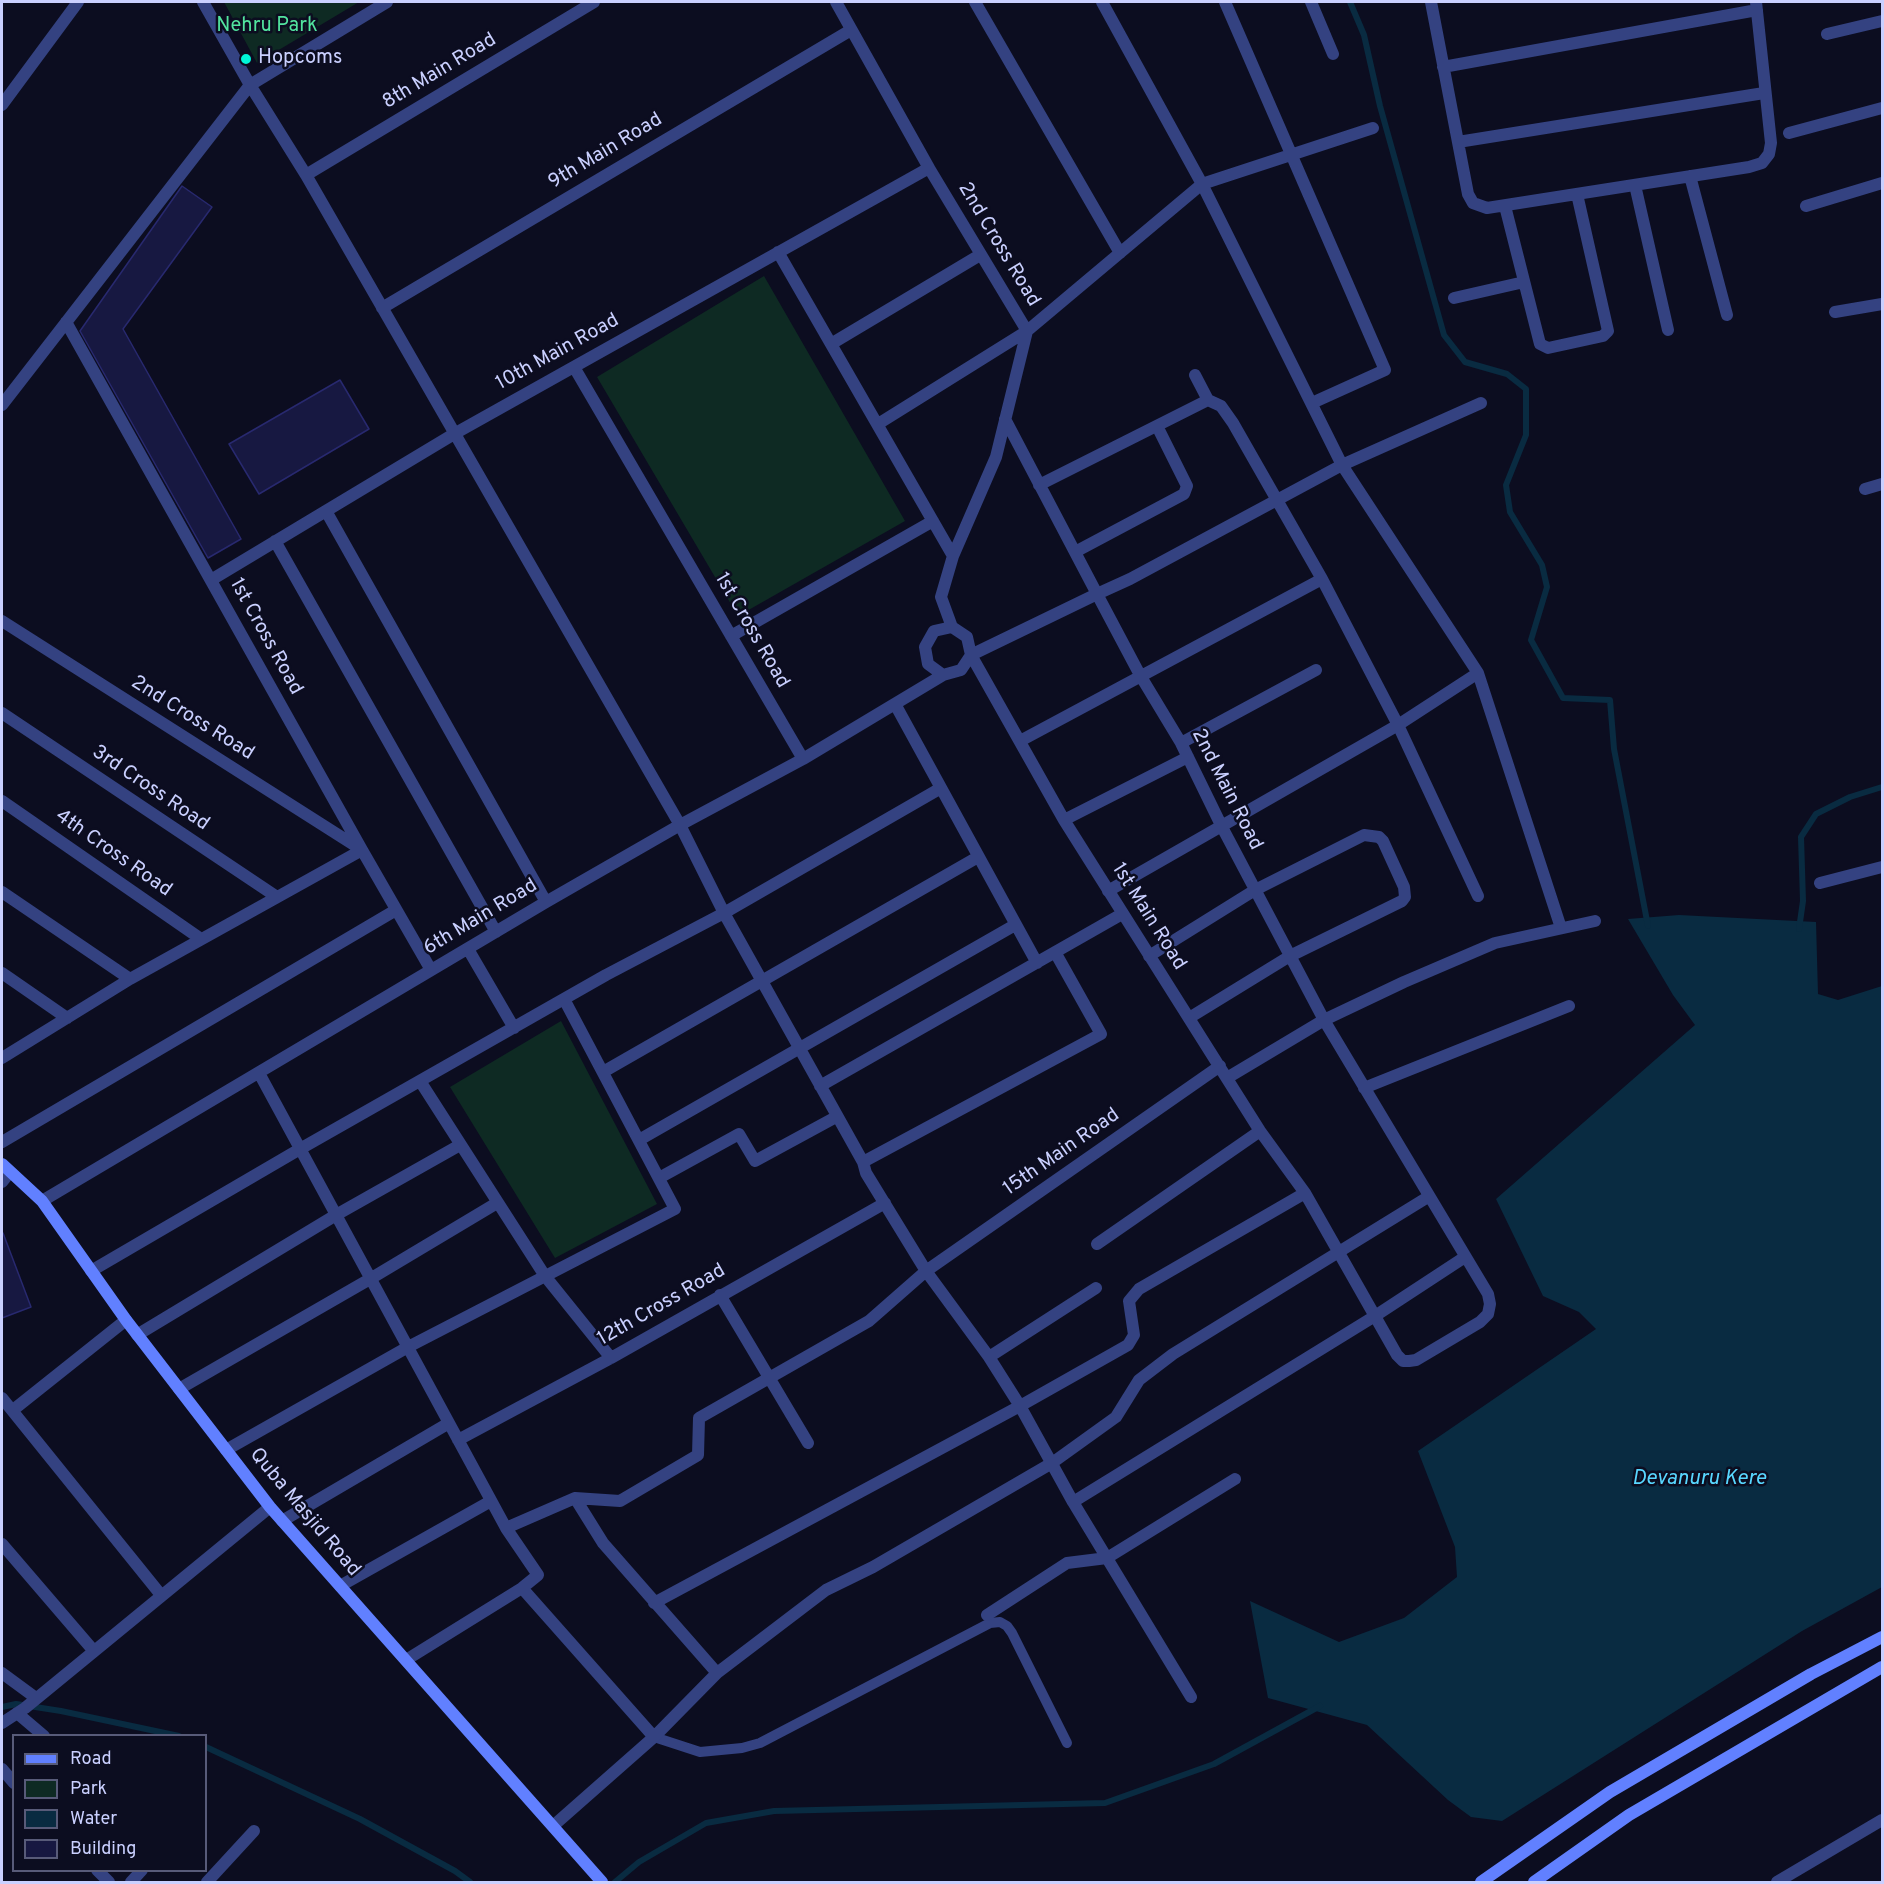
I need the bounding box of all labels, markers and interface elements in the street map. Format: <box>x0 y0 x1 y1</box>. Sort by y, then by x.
park label: Nehru Park <box>216 15 318 39</box>
street label: 8th Main Road <box>379 29 501 115</box>
place label: Hopcoms <box>258 47 342 71</box>
marker: Hopcoms <box>239 52 253 66</box>
street label: 9th Main Road <box>545 109 667 195</box>
street label: 2nd Cross Road <box>951 179 1045 311</box>
street label: 10th Main Road <box>492 309 624 397</box>
street label: 1st Cross Road <box>708 569 794 693</box>
street label: 1st Cross Road <box>223 575 307 699</box>
street label: 2nd Cross Road <box>126 672 258 766</box>
street label: 2nd Main Road <box>1185 725 1267 855</box>
street label: 3rd Cross Road <box>87 741 213 837</box>
street label: 4th Cross Road <box>50 805 176 903</box>
street label: 1st Main Road <box>1106 859 1190 975</box>
street label: 6th Main Road <box>420 875 542 961</box>
street label: 15th Main Road <box>999 1104 1125 1202</box>
street label: 12th Cross Road <box>594 1260 730 1352</box>
street label: Quba Masjid Road <box>243 1444 365 1582</box>
water label: Devanuru Kere <box>1632 1467 1766 1493</box>
legend <box>12 1734 207 1872</box>
text: Road <box>70 1748 112 1771</box>
text: Park <box>70 1778 107 1801</box>
text: Water <box>70 1808 117 1831</box>
text: Building <box>70 1838 136 1861</box>

